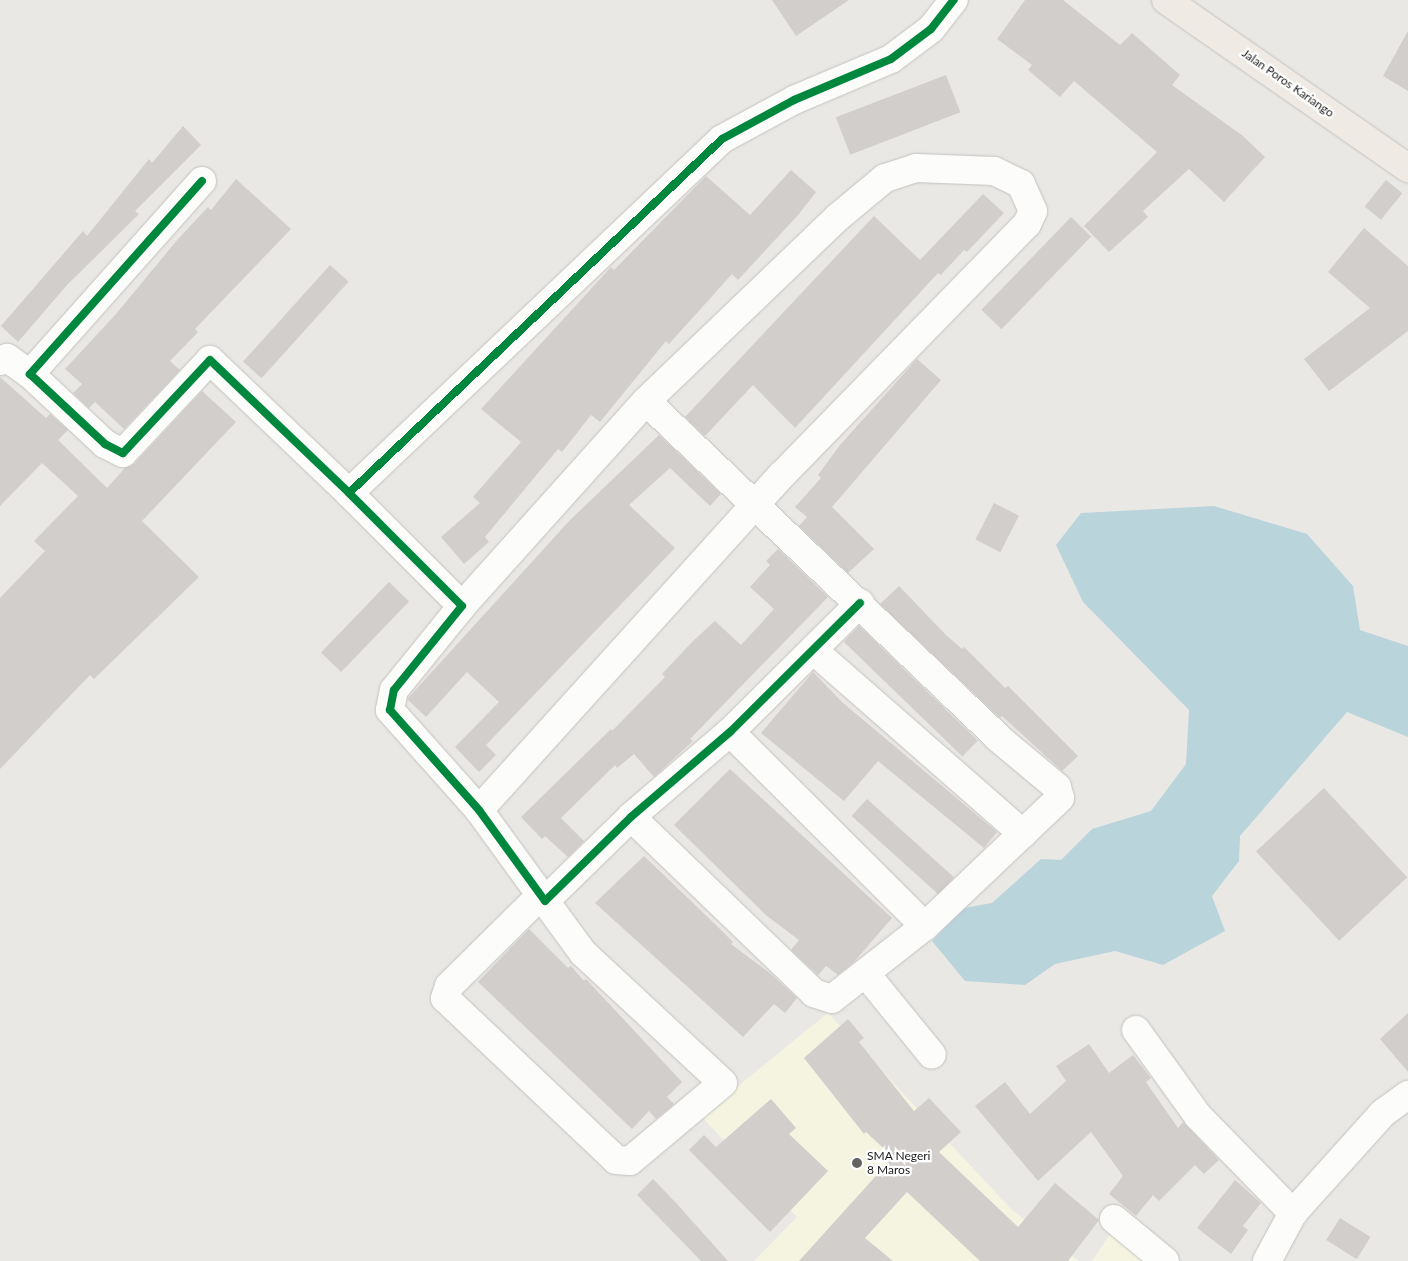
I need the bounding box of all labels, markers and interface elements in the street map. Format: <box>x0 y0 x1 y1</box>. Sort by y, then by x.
street label: Jalan Poros Kariango <box>1239 46 1337 120</box>
place label: SMA Negeri 8 Maros <box>867 1149 931 1177</box>
marker: SMA Negeri 8 Maros <box>851 1157 863 1169</box>

